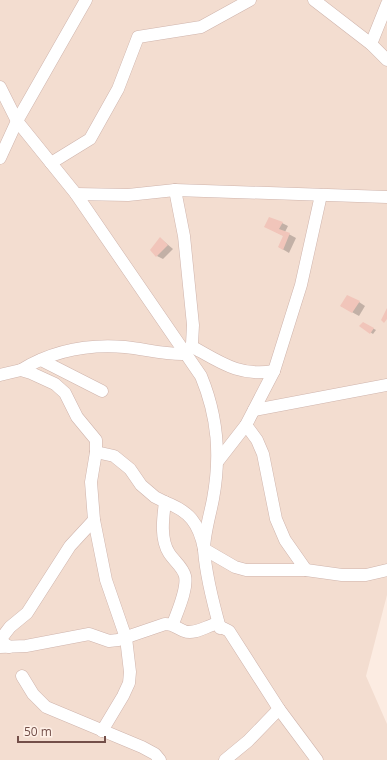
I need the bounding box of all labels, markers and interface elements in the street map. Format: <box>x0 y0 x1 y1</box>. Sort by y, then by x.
scale bar <box>18 718 105 744</box>
text: 50 m <box>24 723 52 740</box>

